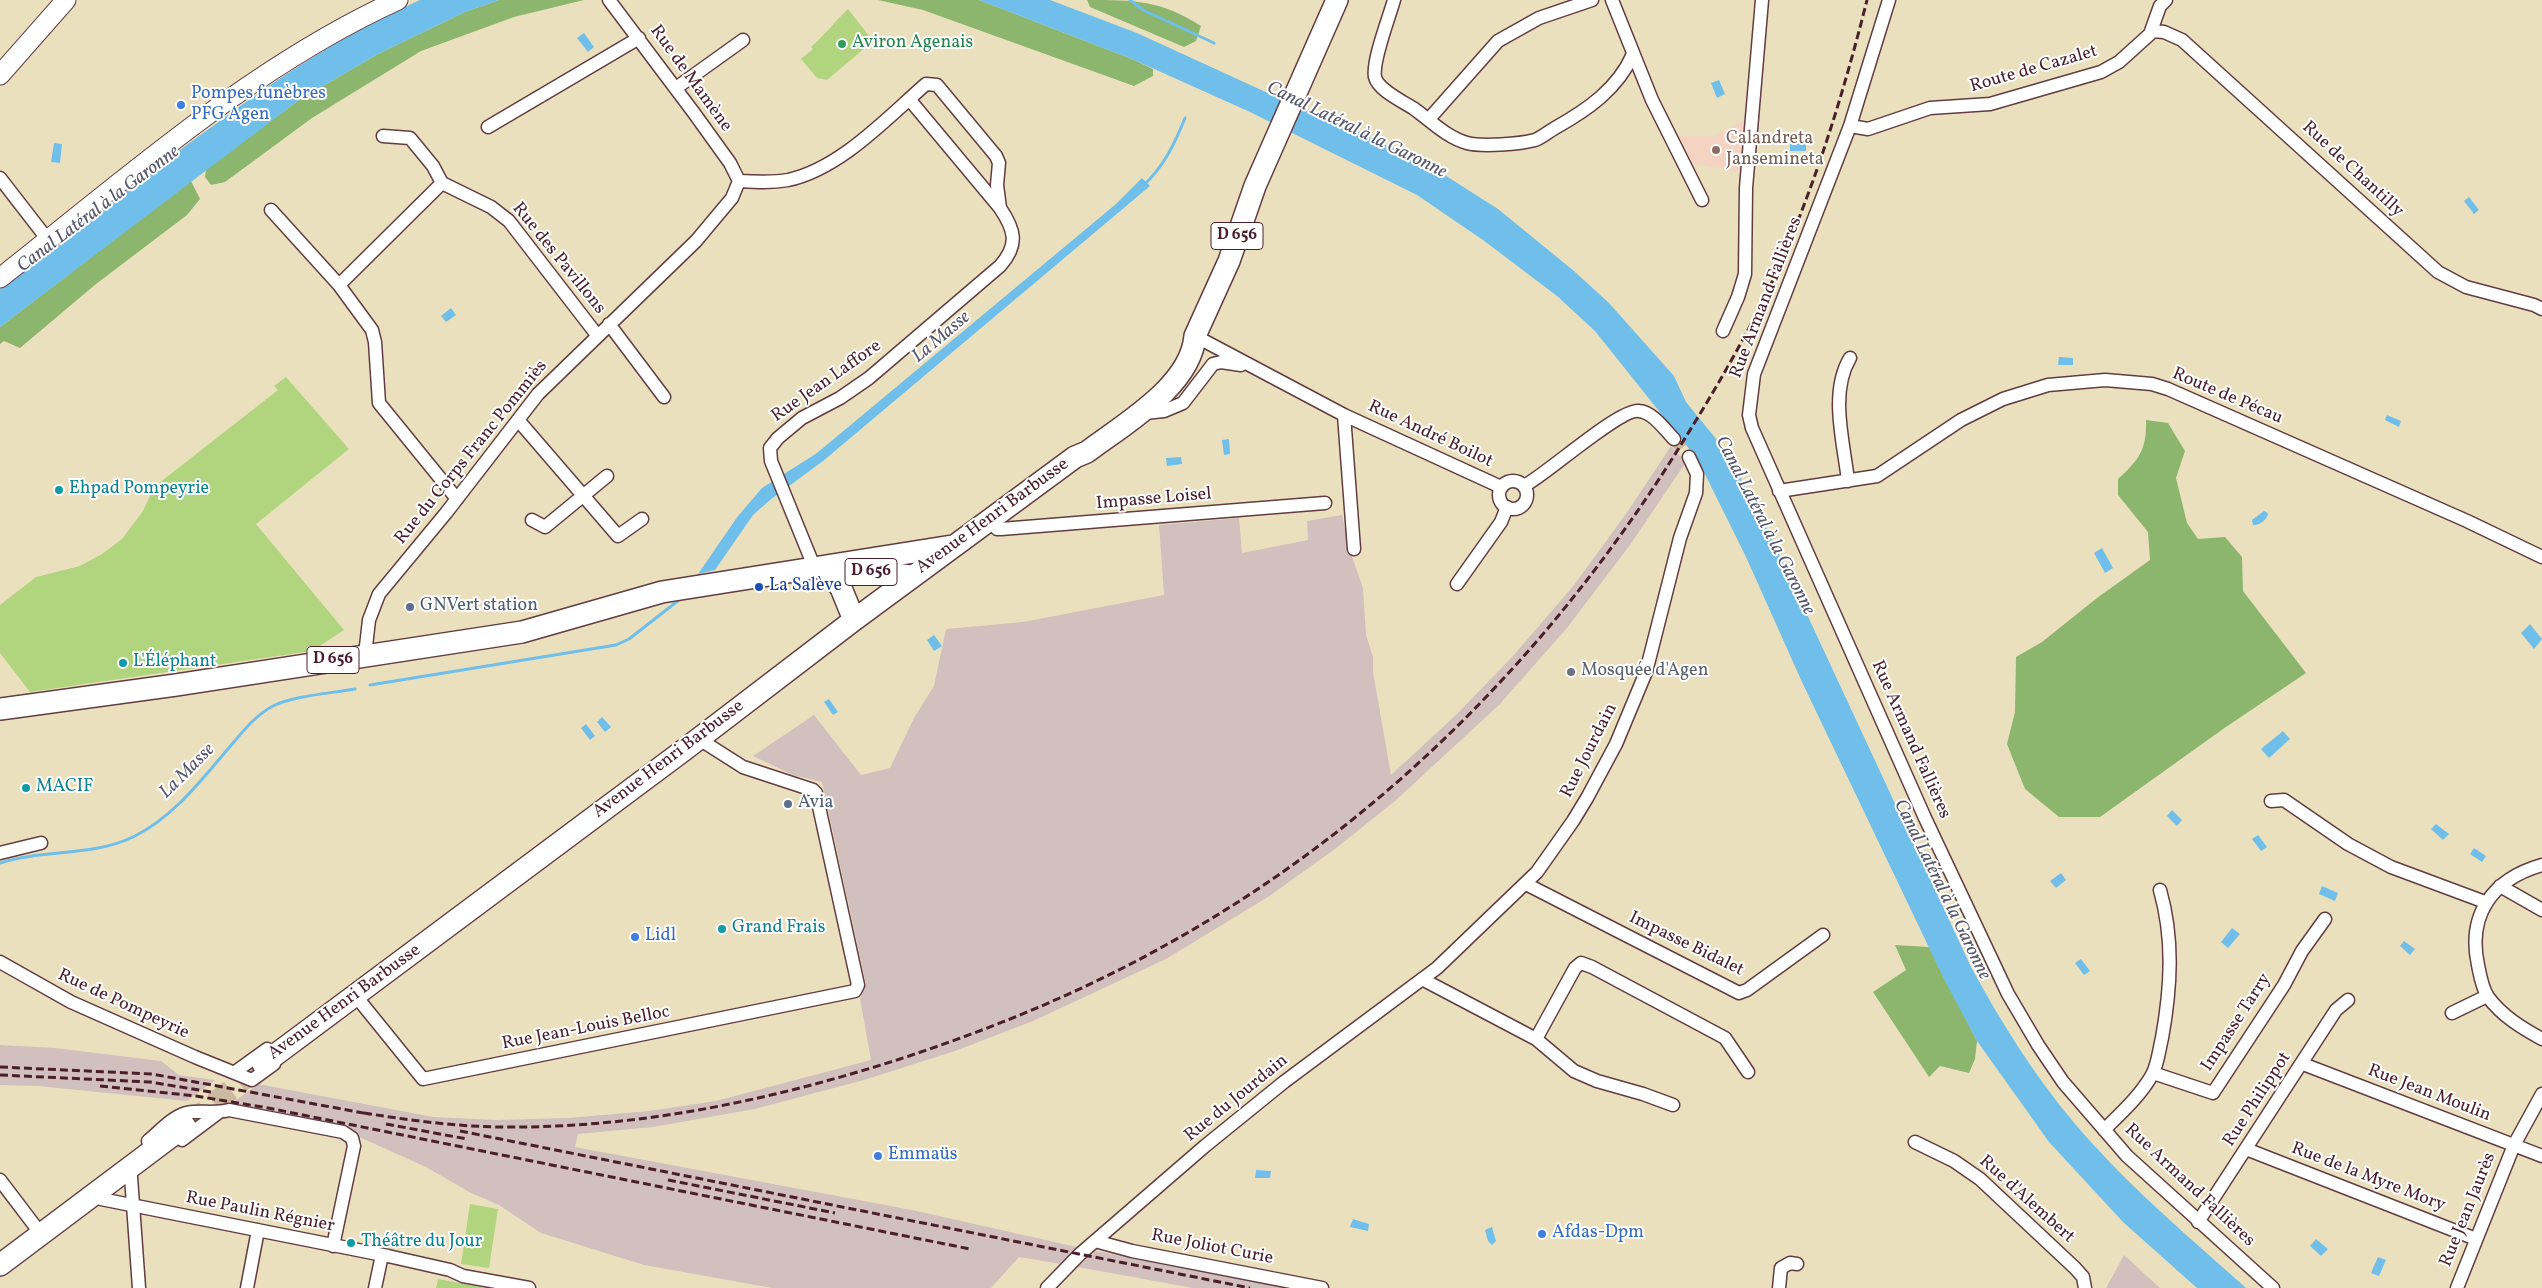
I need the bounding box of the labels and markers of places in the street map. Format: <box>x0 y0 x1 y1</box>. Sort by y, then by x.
place label: Aviron Agenais <box>852 33 973 55</box>
marker: Aviron Agenais <box>836 38 848 50</box>
place label: Pompes funèbres PFG Agen <box>191 84 326 126</box>
marker: Pompes funèbres PFG Agen <box>175 99 187 111</box>
place label: Calandreta Jansemineta <box>1726 129 1824 172</box>
marker: Calandreta Jansemineta <box>1710 144 1722 156</box>
place label: Ehpad Pompeyrie <box>69 479 209 501</box>
marker: Ehpad Pompeyrie <box>53 484 65 496</box>
place label: La Salève <box>769 576 842 598</box>
marker: La Salève <box>753 581 765 593</box>
place label: GNVert station <box>420 596 538 618</box>
marker: GNVert station <box>404 601 416 613</box>
place label: L'Éléphant <box>133 652 216 674</box>
marker: L'Éléphant <box>117 657 129 669</box>
place label: Mosquée d'Agen <box>1581 661 1708 683</box>
marker: Mosquée d'Agen <box>1565 666 1577 678</box>
place label: MACIF <box>36 777 93 799</box>
marker: MACIF <box>20 782 32 794</box>
place label: Avia <box>798 793 833 815</box>
marker: Avia <box>782 798 794 810</box>
place label: Grand Frais <box>732 918 825 940</box>
marker: Grand Frais <box>716 923 728 935</box>
place label: Lidl <box>645 926 676 948</box>
marker: Lidl <box>629 931 641 943</box>
place label: Emmaüs <box>888 1145 957 1167</box>
marker: Emmaüs <box>872 1150 884 1162</box>
place label: Afdas-Dpm <box>1552 1223 1644 1245</box>
marker: Afdas-Dpm <box>1536 1228 1548 1240</box>
place label: Théâtre du Jour <box>361 1232 482 1254</box>
marker: Théâtre du Jour <box>345 1237 357 1249</box>

